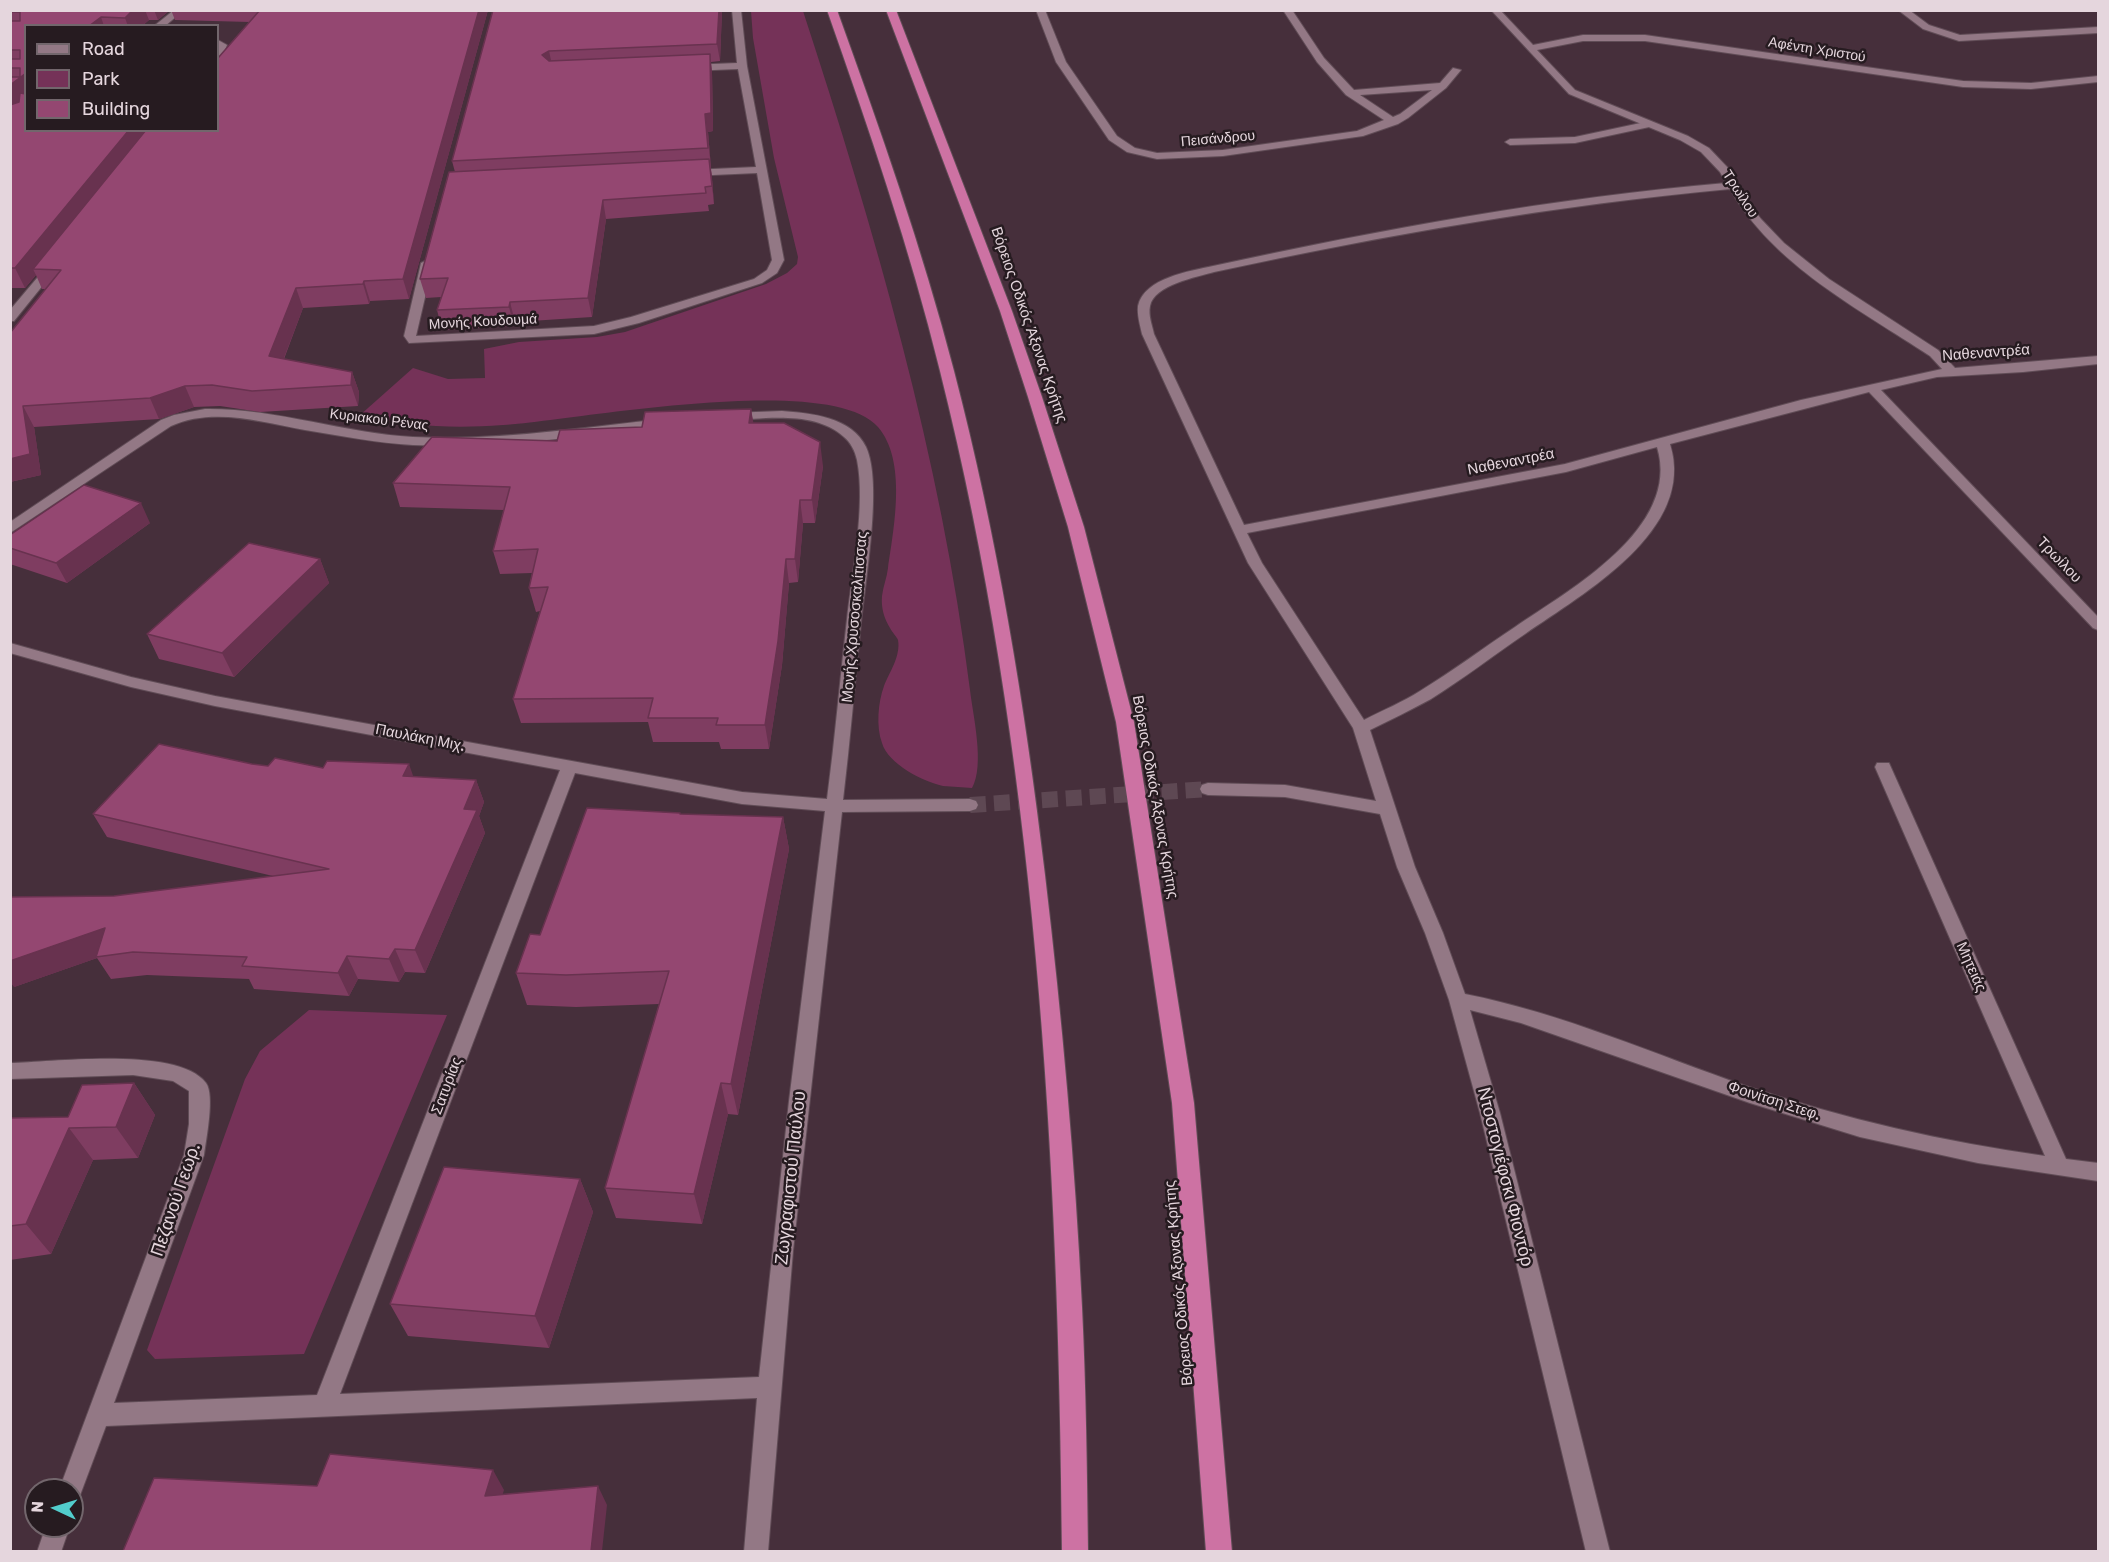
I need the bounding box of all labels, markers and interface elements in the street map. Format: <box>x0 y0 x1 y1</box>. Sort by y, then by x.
legend <box>24 24 219 132</box>
street label: Αφέντη Χριστού <box>1767 34 1867 66</box>
text: Road <box>82 38 125 60</box>
text: Park <box>82 68 119 90</box>
text: Building <box>82 98 150 120</box>
street label: Πεισάνδρου <box>1180 127 1256 151</box>
street label: Τρωίλου <box>1719 167 1761 221</box>
street label: Βόρειος Οδικός Άξονας Κρήτης <box>987 225 1071 425</box>
street label: Μονής Κουδουμά <box>428 311 538 333</box>
street label: Ναθεναντρέα <box>1941 341 2031 365</box>
street label: Κυριακού Ρένας <box>329 406 429 434</box>
street label: Ναθεναντρέα <box>1466 445 1556 479</box>
street label: Μονής Χρυσοσκαλίτισσας <box>839 531 871 703</box>
street label: Τρωίλου <box>2033 533 2085 587</box>
street label: Βόρειος Οδικός Άξονας Κρήτης <box>1128 694 1182 900</box>
street label: Παυλάκη Μιχ. <box>374 721 466 755</box>
street label: Μητειάς <box>1952 939 1990 995</box>
street label: Σατυρίας <box>428 1055 466 1117</box>
street label: Φοινίτση Στεφ. <box>1726 1078 1822 1124</box>
street label: Ντοστογιέφσκι Φιοντόρ <box>1472 1085 1538 1269</box>
street label: Ζωγραφιστού Παύλου <box>771 1090 811 1266</box>
street label: Πεζανού Γεωρ. <box>147 1141 205 1259</box>
street label: Βόρειος Οδικός Άξονας Κρήτης <box>1161 1180 1197 1386</box>
north arrow <box>24 1478 84 1538</box>
text: N <box>28 1500 47 1513</box>

